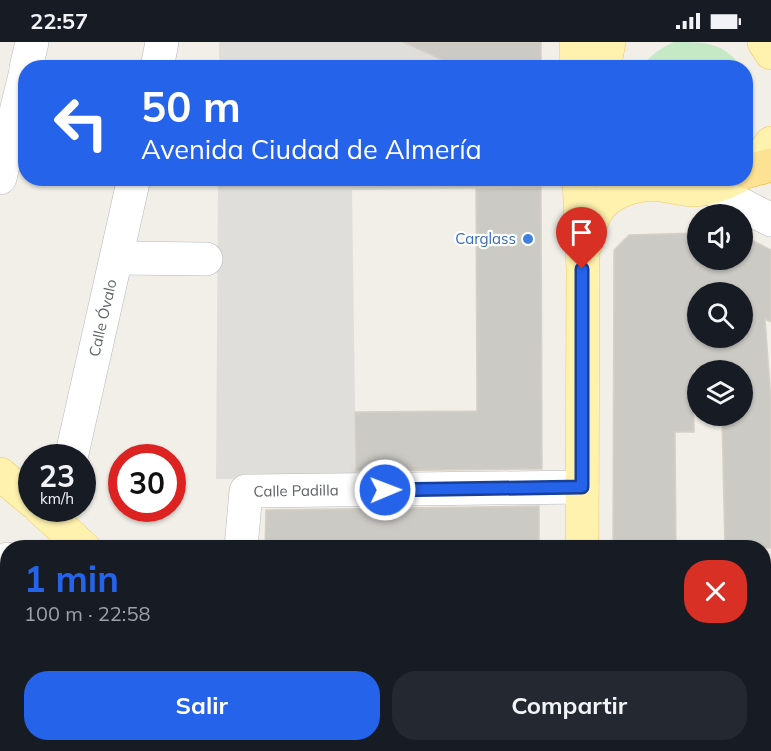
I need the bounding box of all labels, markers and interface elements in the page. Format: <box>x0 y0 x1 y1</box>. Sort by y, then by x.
text: 22:57 <box>30 7 88 35</box>
text: 50 m <box>141 80 241 133</box>
icon: left <box>42 84 120 162</box>
text: Avenida Ciudad de Almería <box>141 132 482 166</box>
map controls <box>687 204 753 426</box>
button: sound <box>687 204 753 270</box>
pin <box>556 207 607 269</box>
icon: arrive <box>565 216 598 249</box>
place label: Carglass <box>455 229 516 248</box>
marker: Carglass <box>521 232 535 246</box>
street label: Calle Óvalo <box>84 277 121 358</box>
button: search <box>687 282 753 348</box>
button: layers <box>687 360 753 426</box>
speed limit sign: 30 <box>108 444 186 522</box>
text: 23 <box>39 457 75 495</box>
position arrow <box>353 458 417 522</box>
street label: Calle Padilla <box>253 480 339 501</box>
text: km/h <box>40 489 74 508</box>
text: 1 min <box>24 556 119 601</box>
button: close <box>684 560 747 623</box>
text: 100 m · 22:58 <box>24 601 150 626</box>
button: Salir <box>24 671 380 740</box>
button: Compartir <box>392 671 747 740</box>

